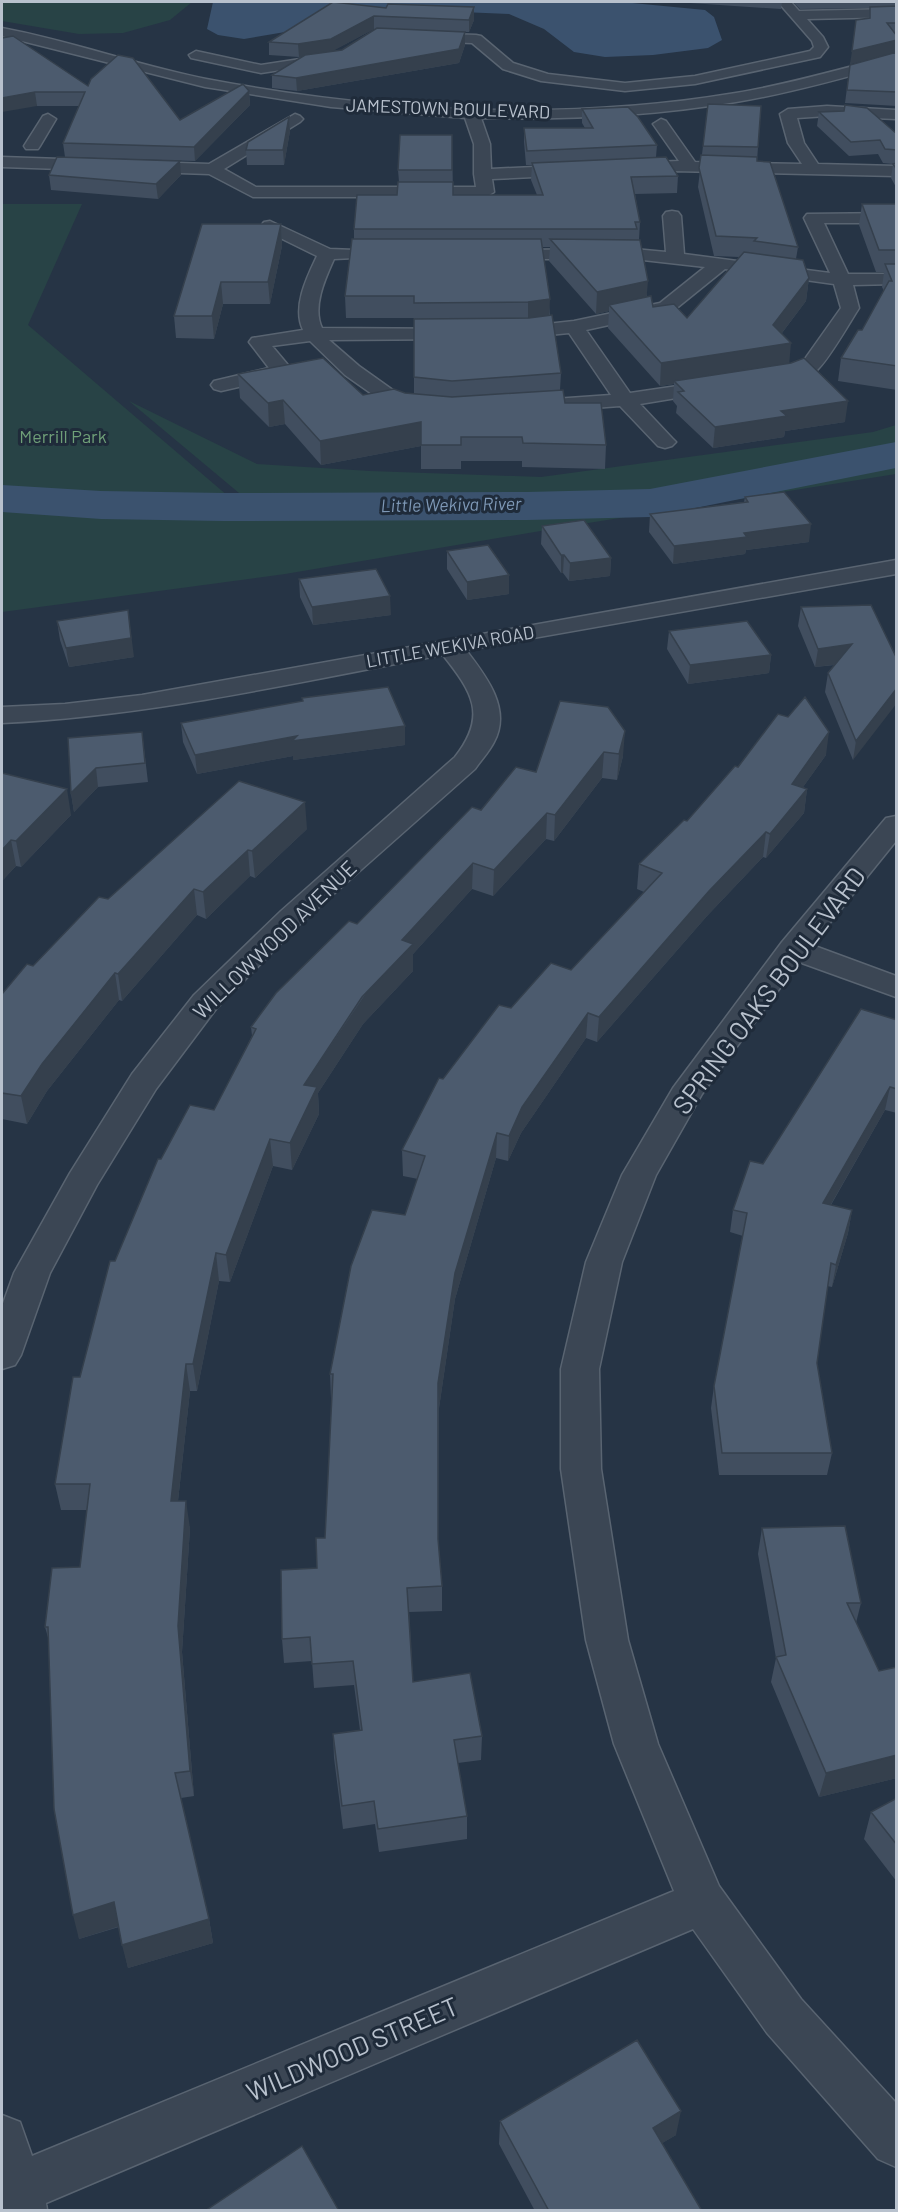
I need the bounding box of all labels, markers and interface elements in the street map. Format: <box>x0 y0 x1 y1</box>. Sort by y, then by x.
street label: JAMESTOWN BOULEVARD <box>346 93 550 123</box>
park label: Merrill Park <box>19 425 107 447</box>
water label: Little Wekiva River <box>381 492 522 516</box>
street label: LITTLE WEKIVA ROAD <box>364 620 536 672</box>
street label: WILLOWWOOD AVENUE <box>187 855 361 1023</box>
street label: SPRING OAKS BOULEVARD <box>665 861 871 1119</box>
street label: WILDWOOD STREET <box>241 1989 463 2107</box>

